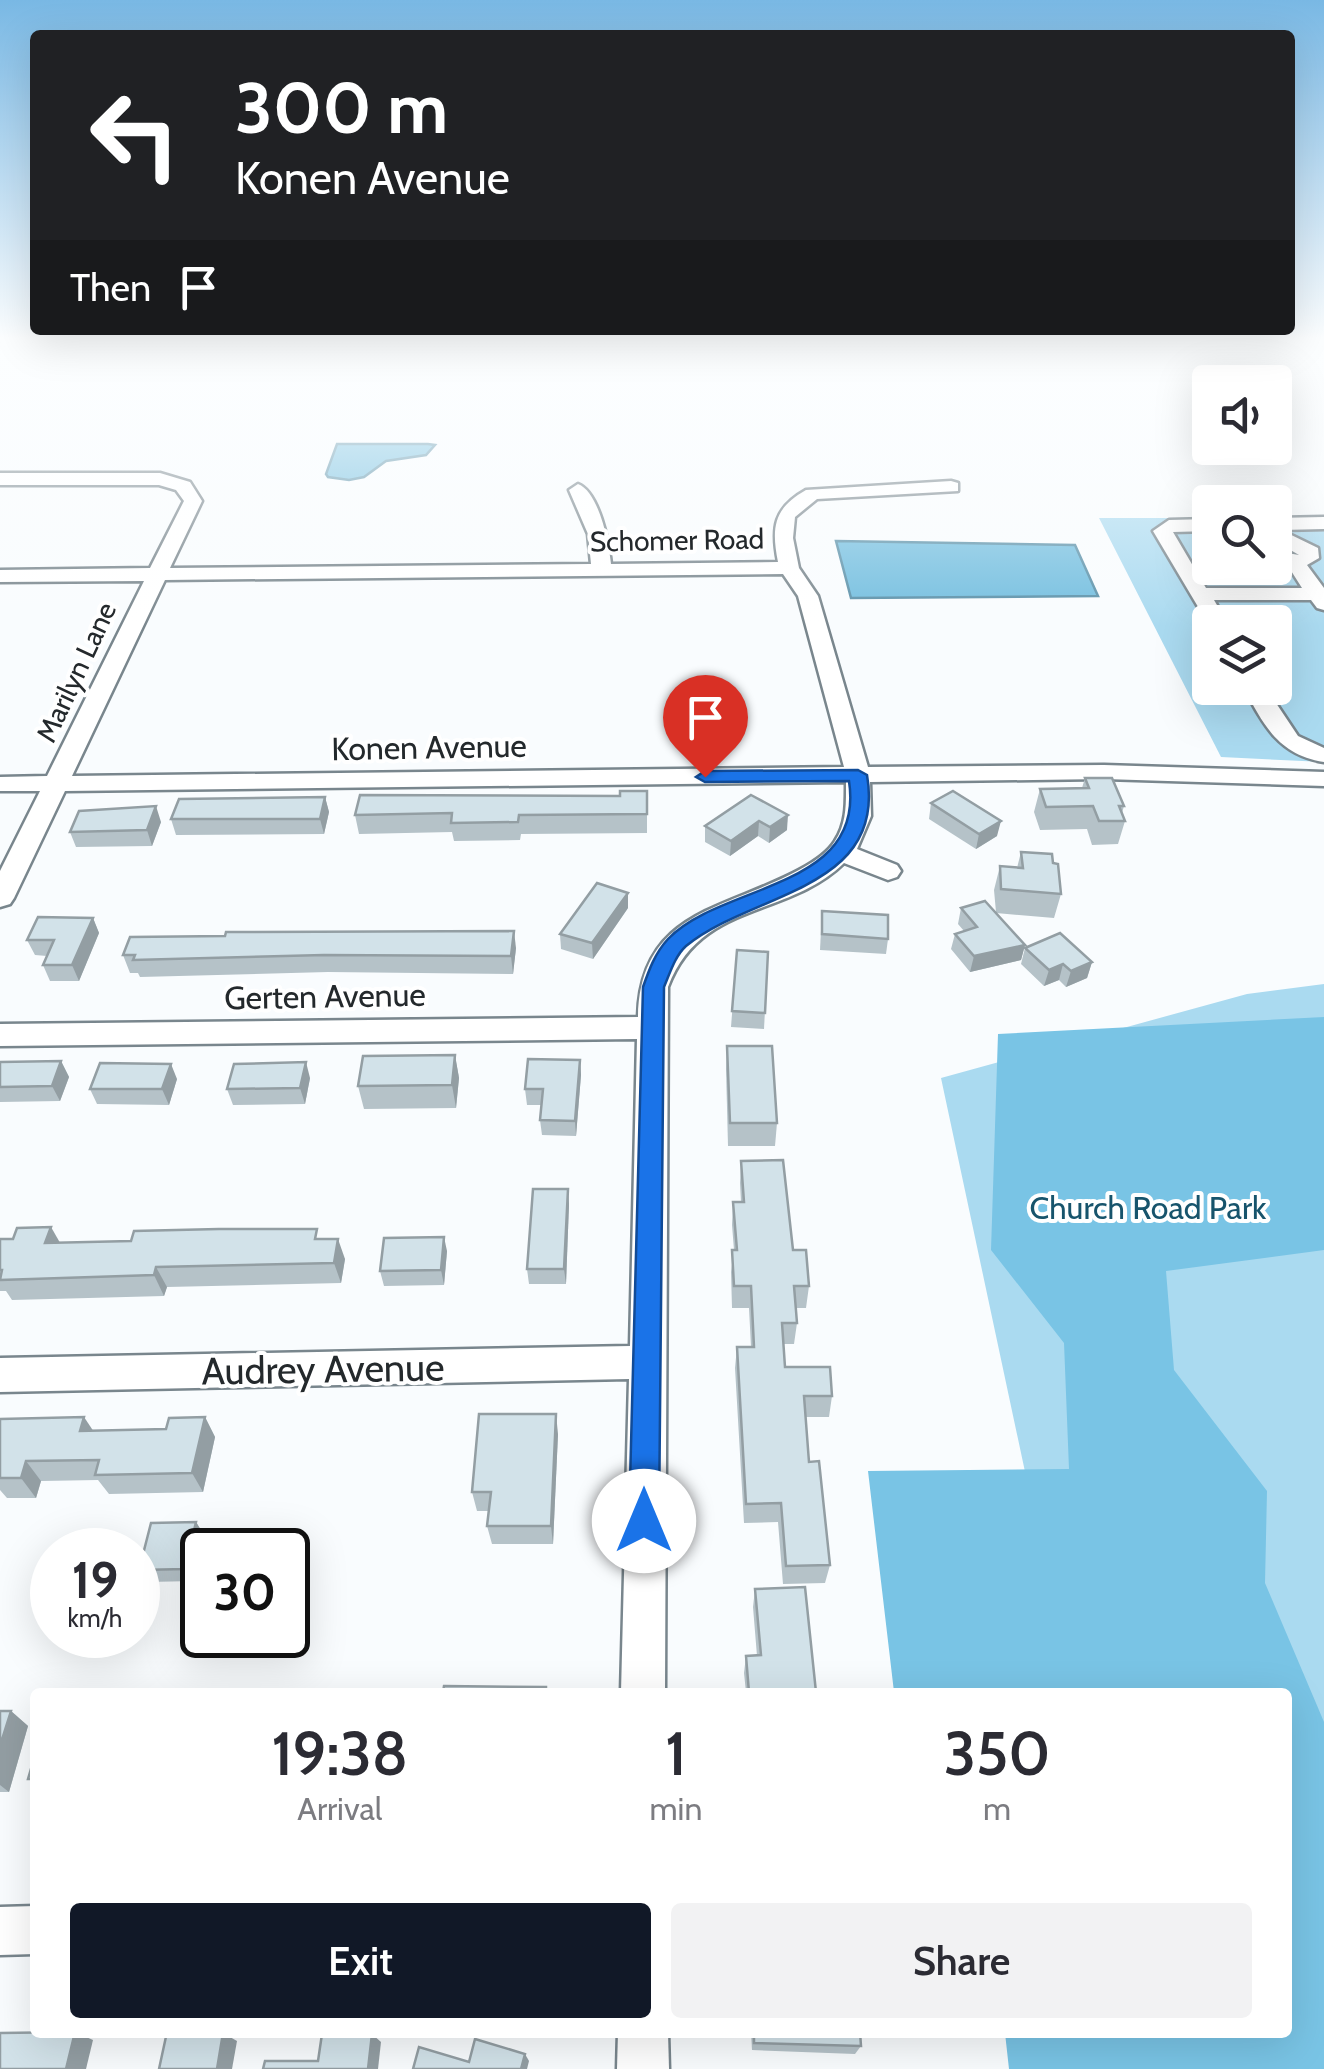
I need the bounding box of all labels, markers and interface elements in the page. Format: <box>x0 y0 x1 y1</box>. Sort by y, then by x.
text: 300 m <box>235 65 448 151</box>
icon: left <box>70 70 200 200</box>
text: Konen Avenue <box>235 151 510 205</box>
icon: arrive <box>171 260 226 315</box>
text: Then <box>70 264 151 311</box>
map controls <box>1192 365 1292 705</box>
button: sound <box>1192 365 1292 465</box>
button: search <box>1192 485 1292 585</box>
street label: Schomer Road <box>590 521 764 559</box>
street label: Marilyn Lane <box>29 596 123 748</box>
button: layers <box>1192 605 1292 705</box>
pin <box>663 675 748 778</box>
icon: arrive <box>678 690 733 745</box>
street label: Konen Avenue <box>331 726 527 768</box>
street label: Gerten Avenue <box>224 975 426 1017</box>
park label: Church Road Park <box>1030 1188 1267 1227</box>
street label: Audrey Avenue <box>201 1343 445 1395</box>
position arrow <box>592 1469 696 1573</box>
speed limit sign: 30 <box>180 1528 310 1658</box>
text: 19 <box>72 1550 118 1611</box>
text: km/h <box>68 1603 122 1633</box>
text: 19:38 <box>271 1717 408 1790</box>
text: 1 <box>665 1717 687 1790</box>
text: 350 <box>944 1717 1051 1790</box>
text: Arrival <box>297 1789 382 1828</box>
text: min <box>650 1789 702 1828</box>
text: m <box>983 1789 1011 1828</box>
button: Exit <box>70 1903 651 2018</box>
button: Share <box>671 1903 1252 2018</box>

